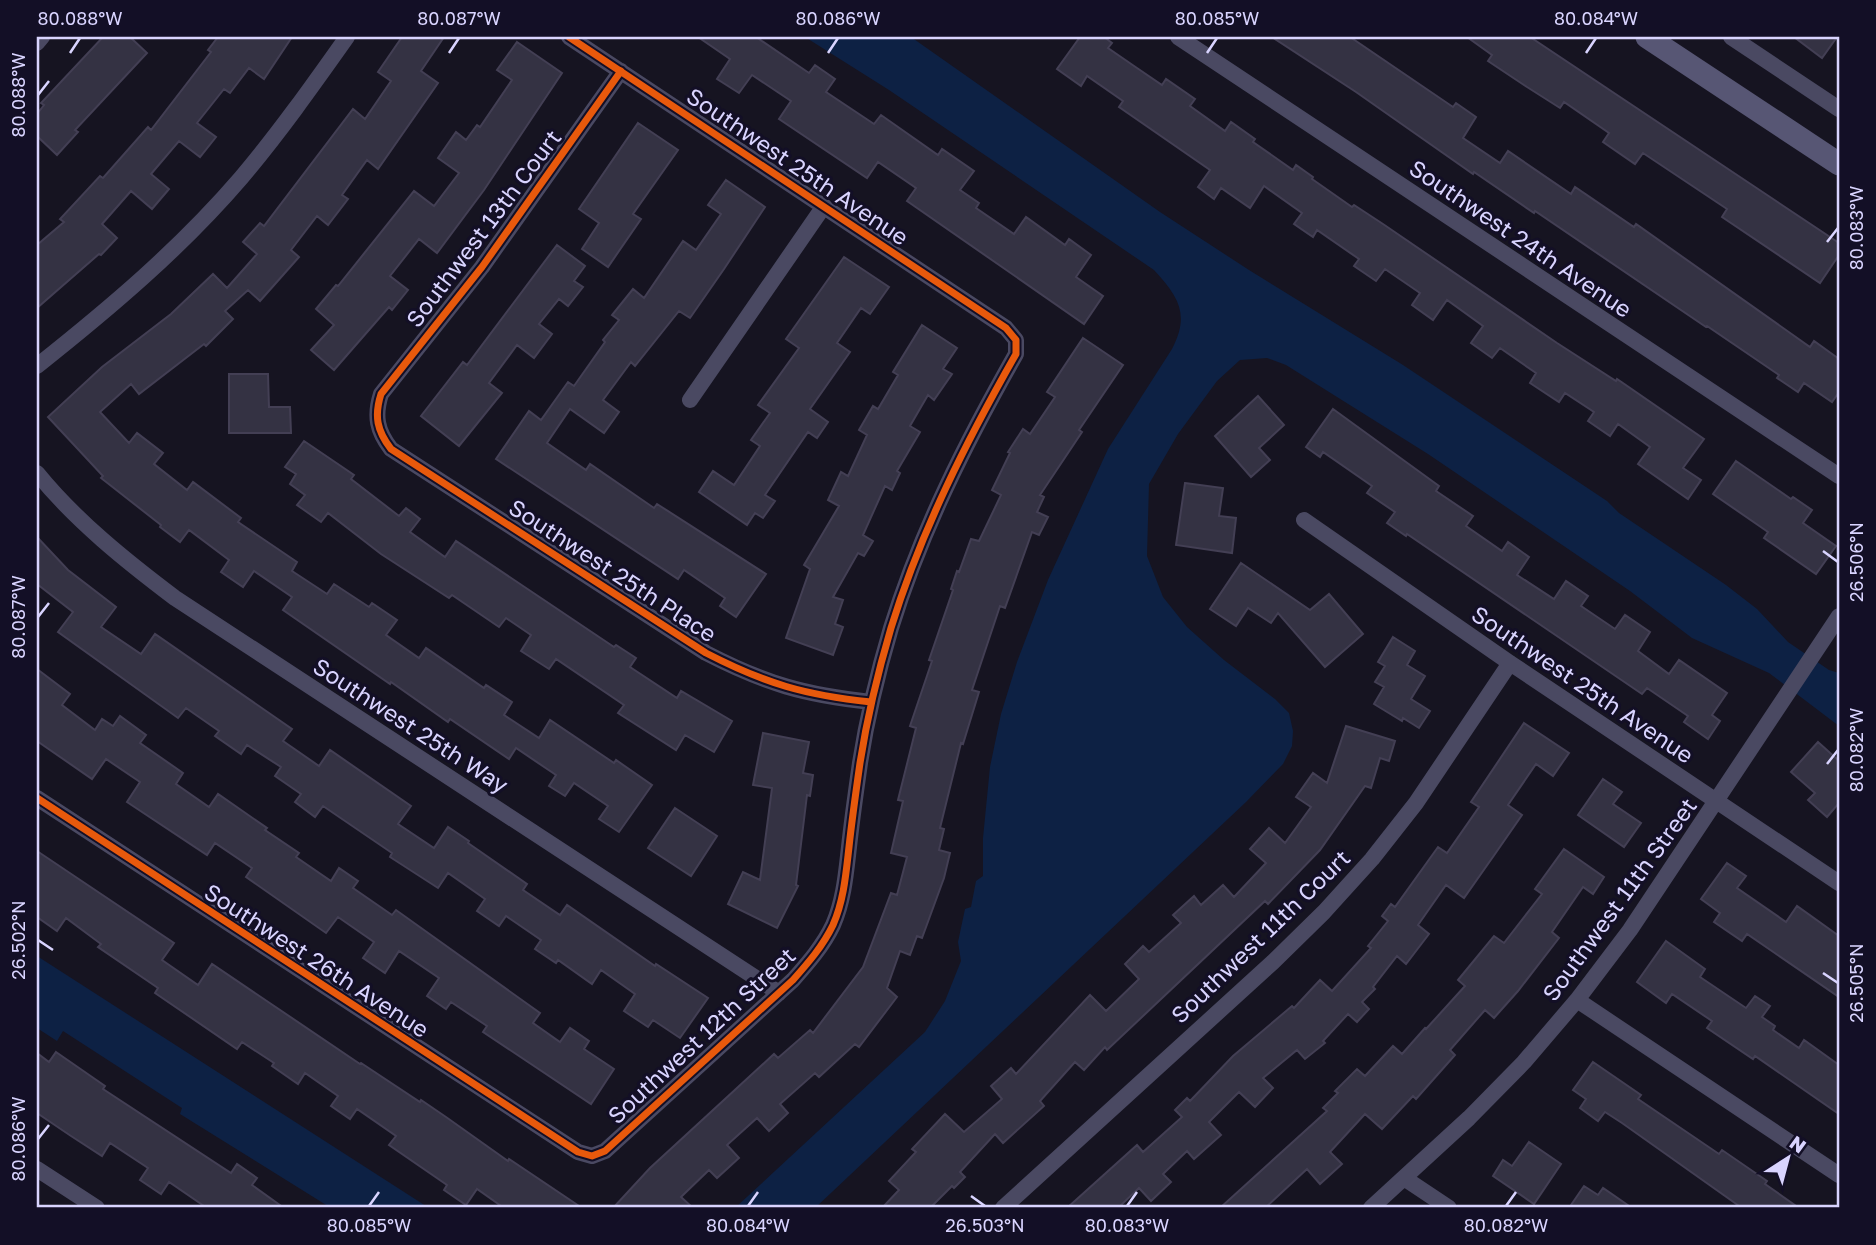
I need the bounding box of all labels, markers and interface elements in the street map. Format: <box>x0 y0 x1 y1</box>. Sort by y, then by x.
text: 80.088°W <box>38 7 122 29</box>
text: 80.087°W <box>417 7 501 29</box>
text: 80.086°W <box>796 7 880 29</box>
text: 80.085°W <box>1175 7 1259 29</box>
text: 80.084°W <box>1554 7 1638 29</box>
text: 80.088°W <box>7 53 29 137</box>
street label: Southwest 25th Avenue <box>682 81 914 251</box>
street label: Southwest 13th Court <box>400 124 566 332</box>
street label: Southwest 24th Avenue <box>1405 153 1637 323</box>
text: 80.083°W <box>1845 186 1867 270</box>
street label: Southwest 25th Place <box>504 492 722 648</box>
text: 26.506°N <box>1845 522 1867 602</box>
text: 80.087°W <box>7 575 29 659</box>
street label: Southwest 25th Avenue <box>1467 599 1699 769</box>
street label: Southwest 25th Way <box>308 652 514 799</box>
text: 80.082°W <box>1845 708 1867 792</box>
street label: Southwest 11th Street <box>1536 792 1702 1006</box>
street label: Southwest 11th Court <box>1165 843 1355 1029</box>
street label: Southwest 26th Avenue <box>200 877 434 1043</box>
text: 26.502°N <box>7 900 29 980</box>
street label: Southwest 12th Street <box>601 941 801 1129</box>
text: 26.505°N <box>1845 943 1867 1023</box>
text: 80.086°W <box>7 1097 29 1181</box>
north arrow <box>1754 1122 1824 1192</box>
text: N <box>1786 1130 1811 1157</box>
text: 80.085°W <box>327 1214 411 1236</box>
text: 80.084°W <box>706 1214 790 1236</box>
text: 26.503°N <box>945 1214 1025 1236</box>
text: 80.083°W <box>1085 1214 1169 1236</box>
text: 80.082°W <box>1464 1214 1548 1236</box>

